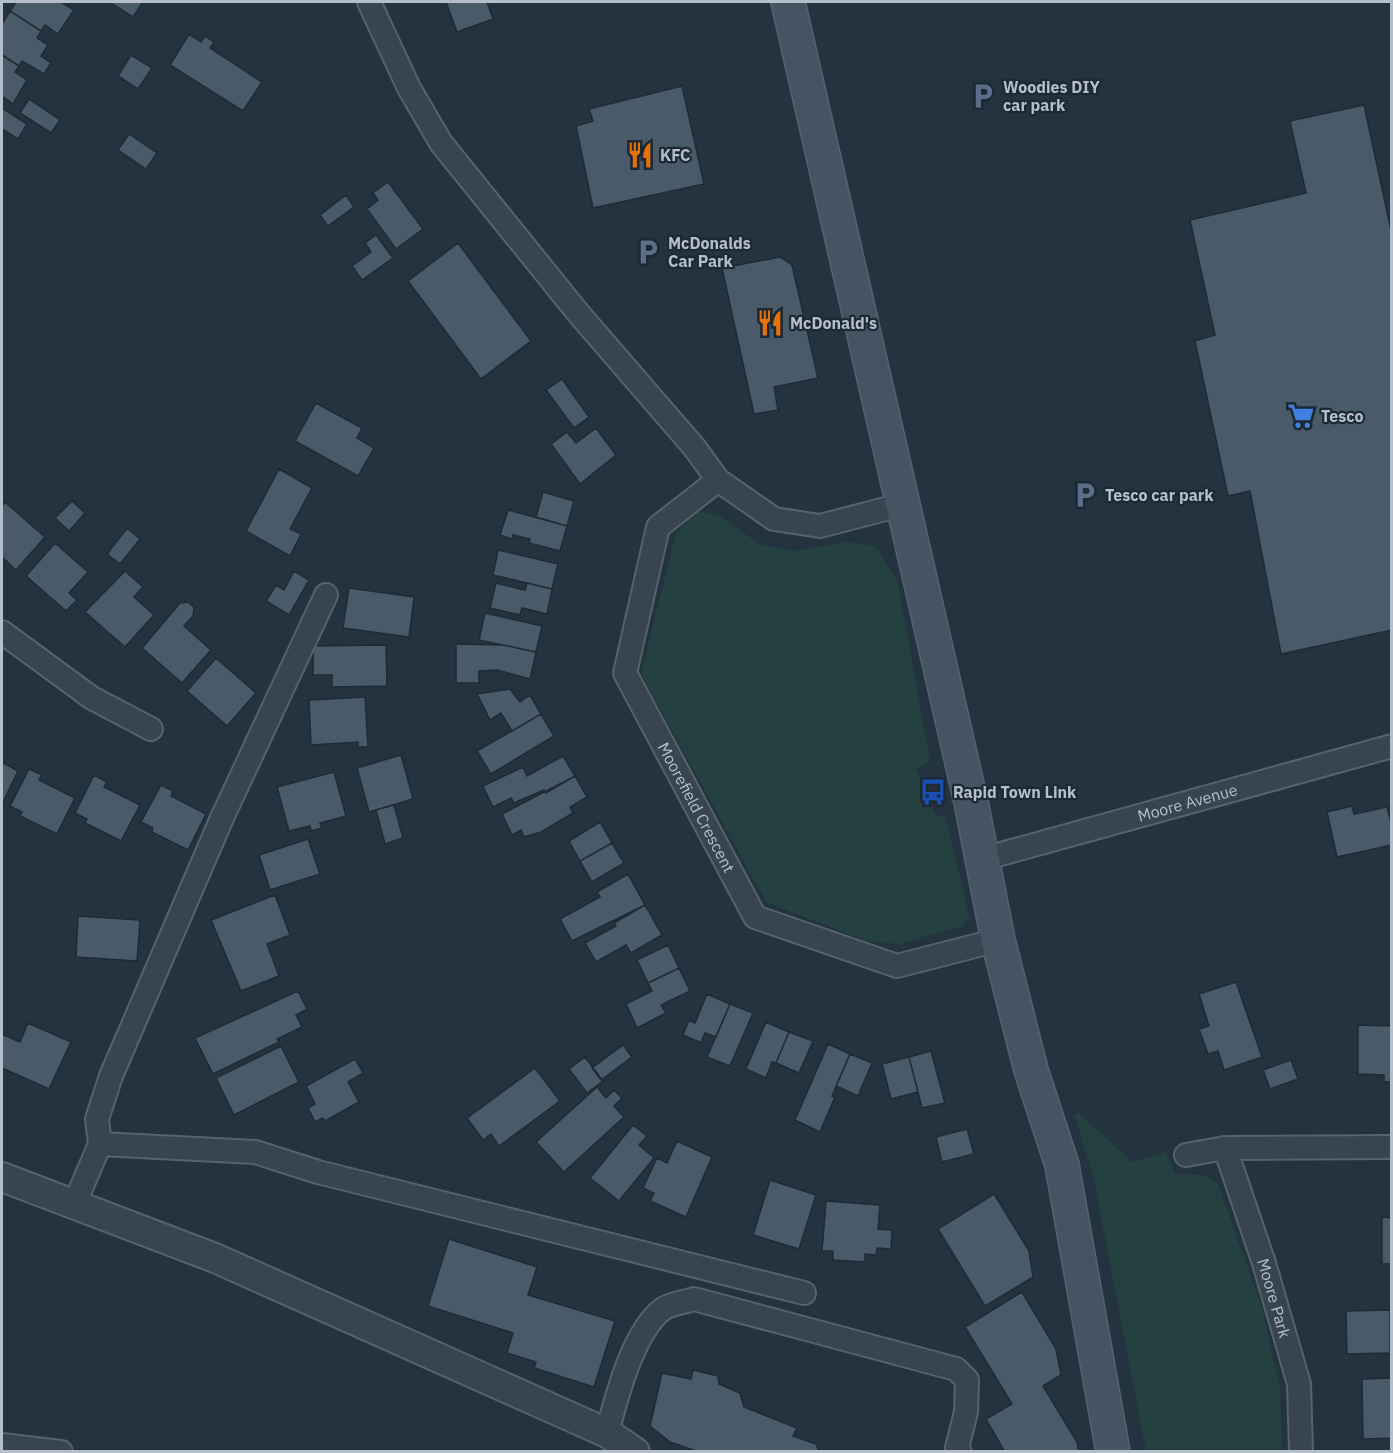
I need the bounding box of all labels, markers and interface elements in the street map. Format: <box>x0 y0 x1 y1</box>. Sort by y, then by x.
place label: Woodies DIY car park <box>1003 77 1100 115</box>
parking icon: Woodies DIY car park <box>968 81 998 111</box>
restaurant icon: KFC <box>625 140 655 170</box>
place label: KFC <box>660 145 690 165</box>
place label: McDonalds Car Park <box>668 233 751 271</box>
parking icon: McDonalds Car Park <box>633 237 663 267</box>
restaurant icon: McDonald's <box>755 308 785 338</box>
place label: McDonald's <box>790 313 877 333</box>
supermarket icon: Tesco <box>1286 401 1316 431</box>
place label: Tesco <box>1321 406 1364 426</box>
parking icon: Tesco car park <box>1070 480 1100 510</box>
place label: Tesco car park <box>1105 485 1214 505</box>
street label: Moorefield Crescent <box>654 739 739 876</box>
bus stop icon: Rapid Town Link <box>918 777 948 807</box>
street label: Moore Avenue <box>1135 779 1240 826</box>
place label: Rapid Town Link <box>953 782 1077 802</box>
street label: Moore Park <box>1253 1256 1295 1341</box>

